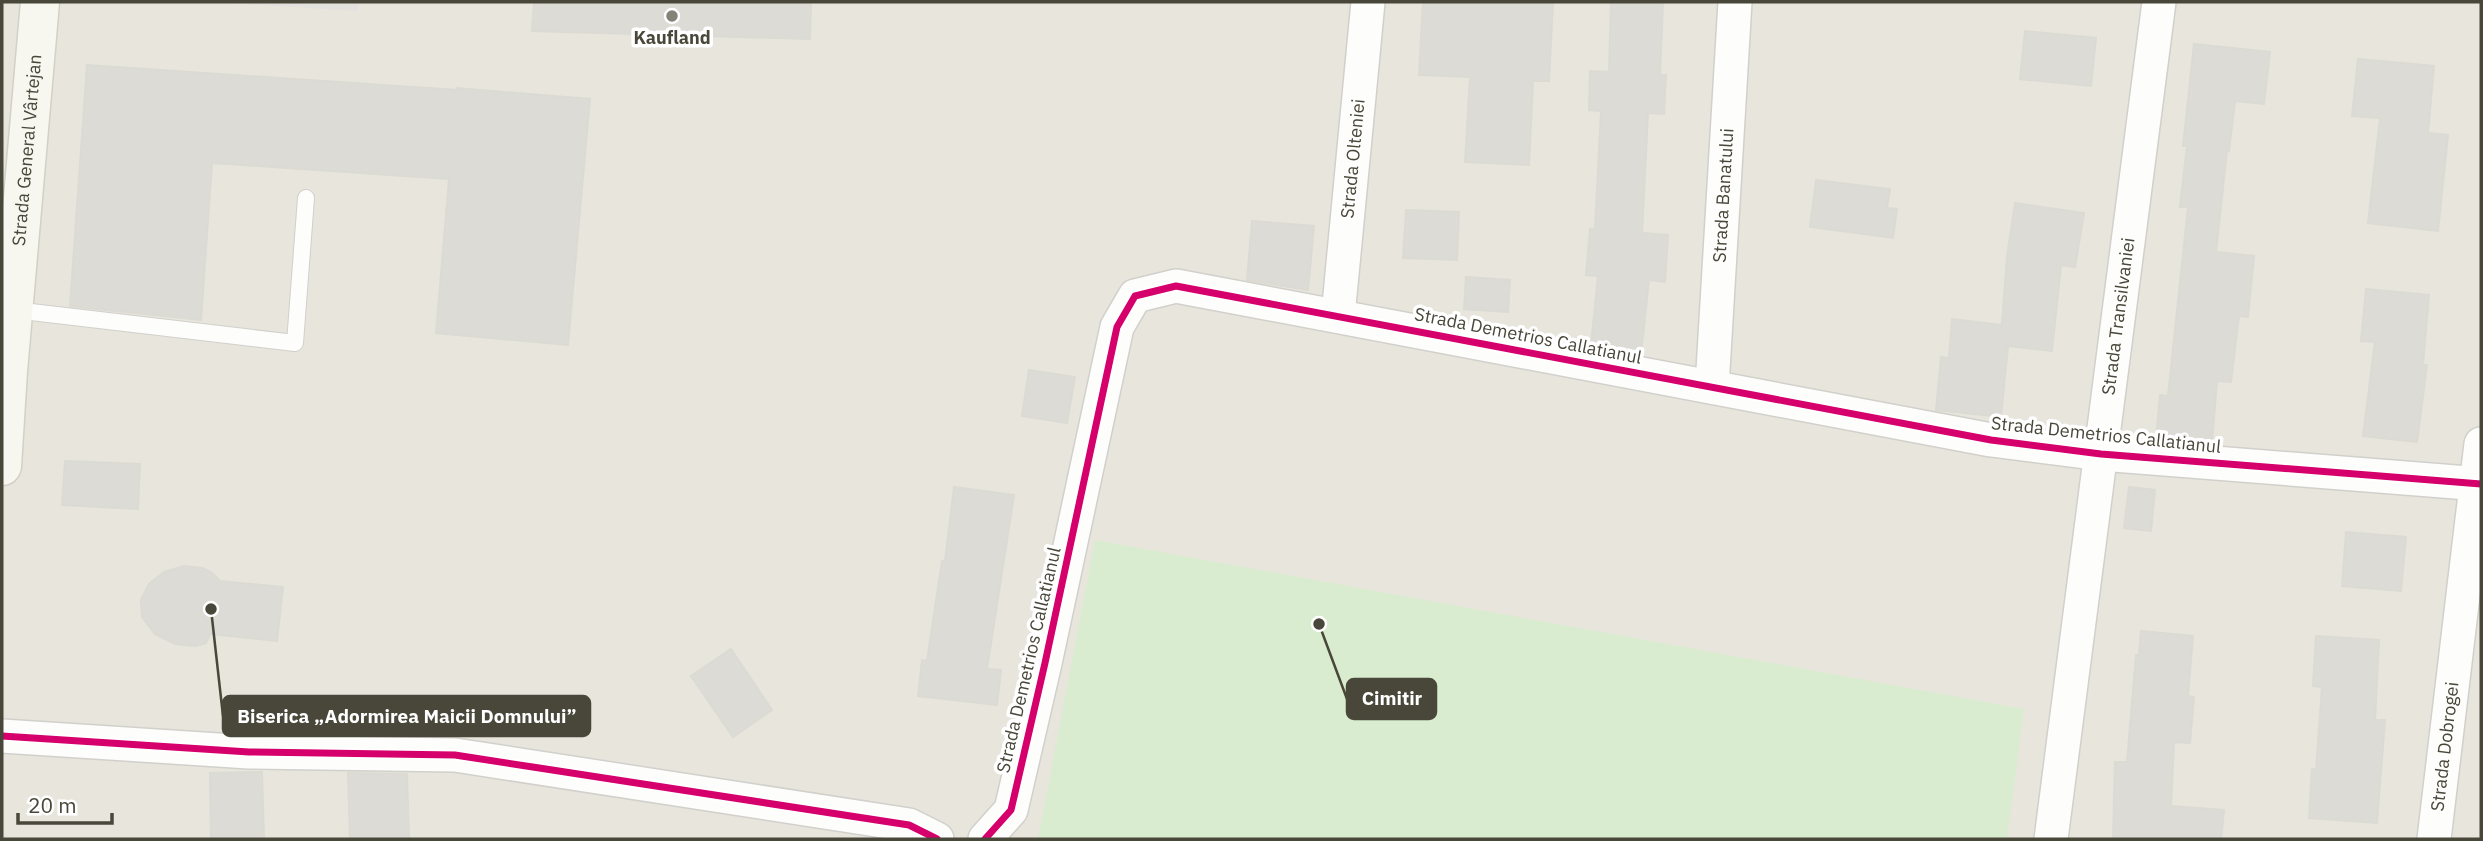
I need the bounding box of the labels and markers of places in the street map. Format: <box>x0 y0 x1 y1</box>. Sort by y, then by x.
marker: Kaufland <box>664 8 680 24</box>
place label: Kaufland <box>633 26 711 49</box>
callout: Cimitir <box>1347 679 1436 719</box>
callout: Biserica „Adormirea Maicii Domnului” <box>223 696 590 736</box>

